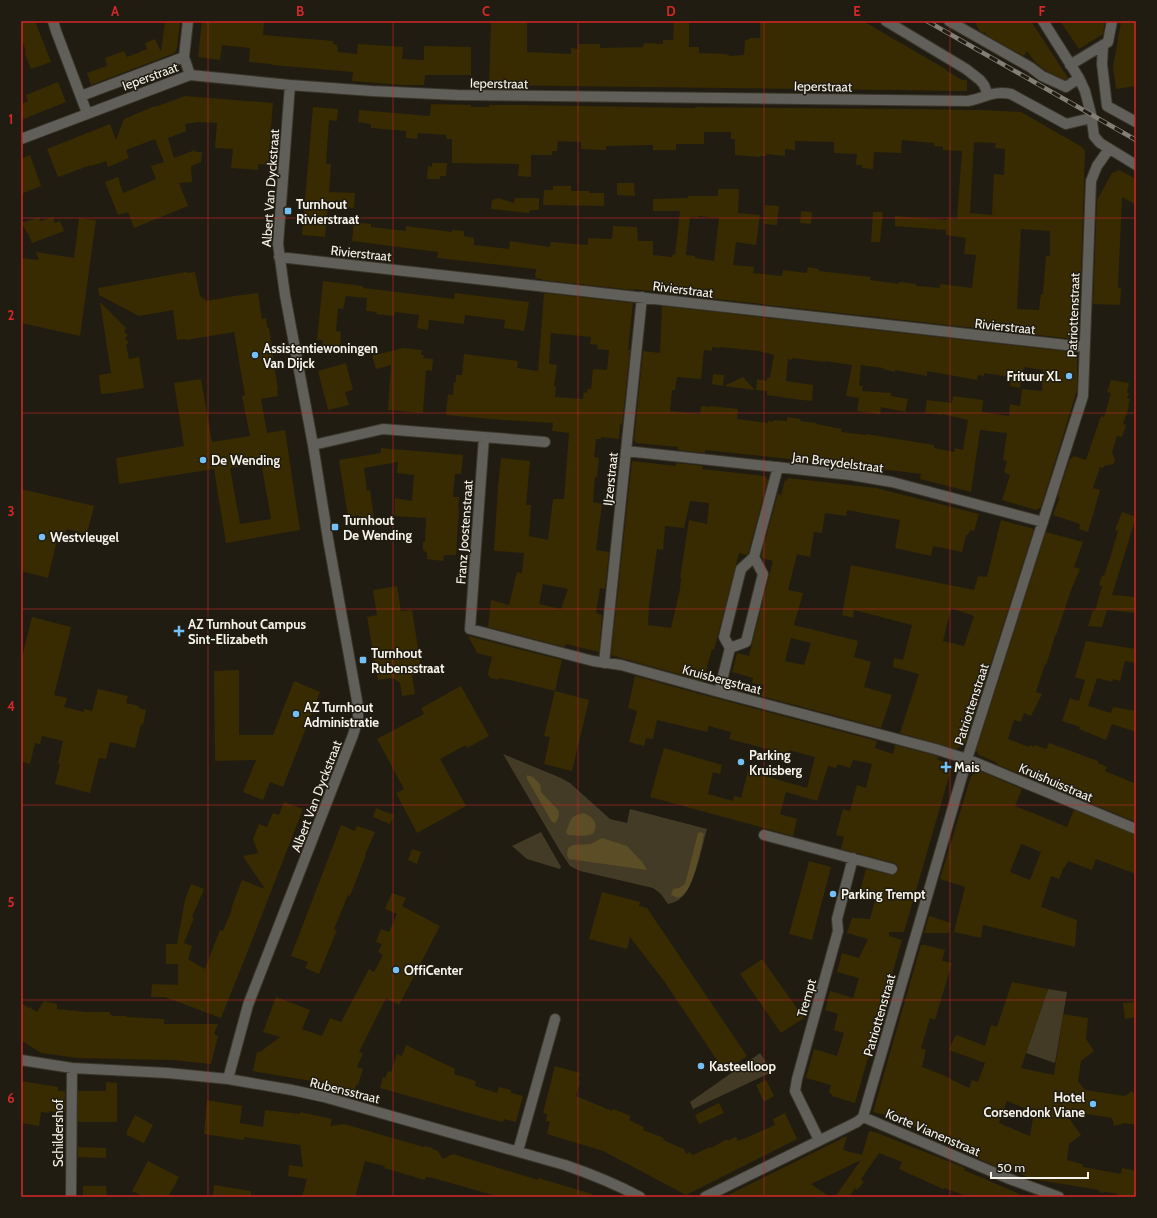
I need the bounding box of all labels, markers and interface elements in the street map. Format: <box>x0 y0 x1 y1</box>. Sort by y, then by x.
text: A <box>111 3 120 19</box>
text: B <box>296 3 304 19</box>
text: C <box>482 3 490 19</box>
text: D <box>666 3 676 19</box>
text: E <box>853 3 861 19</box>
text: F <box>1039 3 1046 19</box>
street label: Ieperstraat <box>120 58 181 93</box>
street label: Ieperstraat <box>470 74 529 92</box>
street label: Ieperstraat <box>794 77 853 95</box>
text: 1 <box>9 111 13 127</box>
street label: Albert Van Dyckstraat <box>258 128 282 248</box>
place label: Turnhout Rivierstraat <box>296 196 360 227</box>
marker: Turnhout Rivierstraat <box>283 206 293 216</box>
street label: Rivierstraat <box>330 242 393 264</box>
street label: Patriottenstraat <box>1064 272 1082 358</box>
street label: Rivierstraat <box>652 277 715 301</box>
text: 2 <box>8 307 15 323</box>
street label: Rivierstraat <box>974 315 1037 337</box>
place label: Assistentiewoningen Van Dijck <box>263 340 378 371</box>
marker: Assistentiewoningen Van Dijck <box>250 350 260 360</box>
place label: Frituur XL <box>1007 368 1061 384</box>
marker: Frituur XL <box>1064 371 1074 381</box>
street label: Jan Breydelstraat <box>791 448 885 476</box>
street label: IJzerstraat <box>599 451 621 507</box>
place label: De Wending <box>211 452 281 468</box>
marker: De Wending <box>198 455 208 465</box>
street label: Franz Joostenstraat <box>452 479 476 585</box>
text: 3 <box>7 503 15 519</box>
place label: Turnhout De Wending <box>343 512 413 543</box>
marker: Turnhout De Wending <box>330 522 340 532</box>
place label: Westvleugel <box>50 529 120 545</box>
marker: Westvleugel <box>37 532 47 542</box>
place label: AZ Turnhout Campus Sint-Elizabeth <box>188 616 306 647</box>
marker: AZ Turnhout Campus Sint-Elizabeth <box>173 625 185 637</box>
place label: Turnhout Rubensstraat <box>371 645 445 676</box>
marker: Turnhout Rubensstraat <box>358 655 368 665</box>
street label: Kruisbergstraat <box>681 661 764 697</box>
street label: Patriottenstraat <box>950 661 992 747</box>
text: 4 <box>7 698 15 714</box>
place label: AZ Turnhout Administratie <box>304 699 379 730</box>
marker: AZ Turnhout Administratie <box>291 709 301 719</box>
street label: Albert Van Dyckstraat <box>287 737 345 854</box>
place label: Parking Kruisberg <box>749 747 803 778</box>
marker: Parking Kruisberg <box>736 757 746 767</box>
place label: Mais <box>954 759 980 775</box>
street label: Kruishuisstraat <box>1017 759 1096 805</box>
marker: Mais <box>941 762 951 772</box>
place label: Parking Trempt <box>841 886 926 902</box>
marker: Parking Trempt <box>828 889 838 899</box>
text: 5 <box>8 894 15 910</box>
place label: OffiCenter <box>404 962 464 978</box>
marker: OffiCenter <box>391 965 401 975</box>
street label: Patriottenstraat <box>860 971 899 1058</box>
street label: Trempt <box>793 976 819 1019</box>
place label: Kasteelloop <box>709 1058 777 1074</box>
marker: Kasteelloop <box>696 1061 706 1071</box>
street label: Rubensstraat <box>308 1074 382 1107</box>
place label: Hotel Corsendonk Viane <box>983 1089 1086 1120</box>
text: 6 <box>7 1090 15 1106</box>
street label: Schildershof <box>50 1098 66 1167</box>
marker: Hotel Corsendonk Viane <box>1088 1099 1098 1109</box>
street label: Korte Vianenstraat <box>883 1105 983 1159</box>
scale bar <box>991 1154 1088 1180</box>
text: 50 m <box>997 1160 1025 1175</box>

